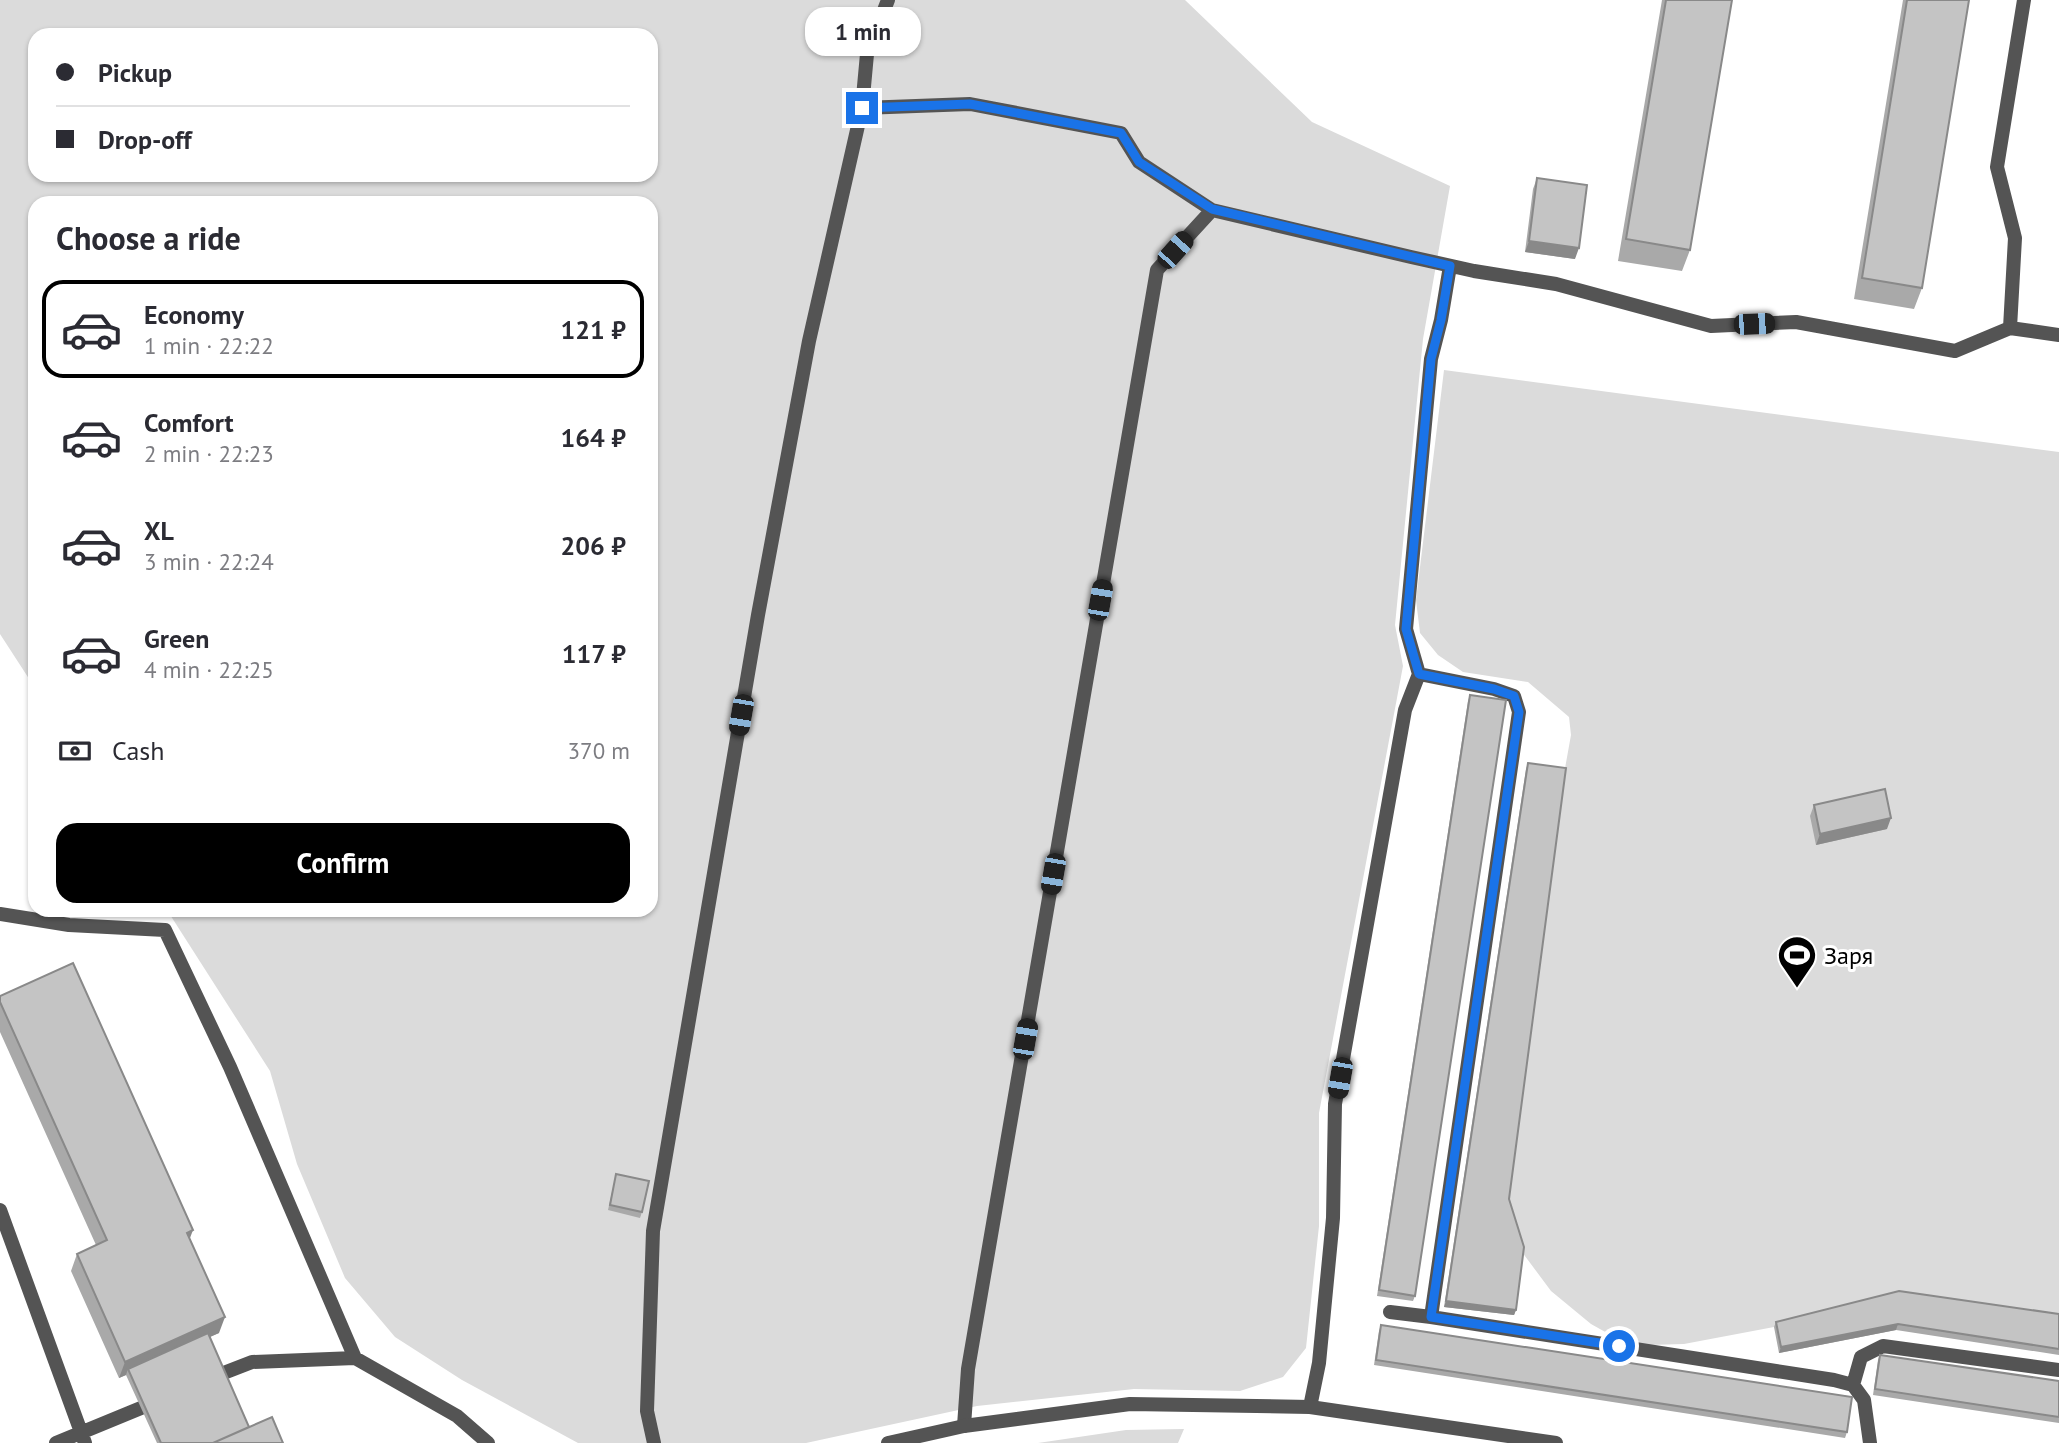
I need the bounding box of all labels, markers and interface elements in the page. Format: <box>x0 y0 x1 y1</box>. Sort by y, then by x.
callout: 1 min <box>804 7 920 56</box>
text: 1 min <box>835 17 891 46</box>
text: Pickup <box>98 56 172 89</box>
route end <box>846 92 878 124</box>
text: Drop-off <box>98 123 192 156</box>
text: Choose a ride <box>56 217 241 259</box>
car <box>1154 227 1197 273</box>
icon: car <box>60 298 123 361</box>
text: Economy <box>144 298 244 331</box>
text: 121 ₽ <box>560 313 626 346</box>
car <box>1733 313 1776 335</box>
text: 1 min · 22:22 <box>144 331 274 360</box>
icon: car <box>60 406 123 469</box>
text: Comfort <box>144 406 234 439</box>
text: 164 ₽ <box>560 421 626 454</box>
text: 2 min · 22:23 <box>144 439 274 468</box>
icon: car <box>60 514 123 577</box>
text: XL <box>144 514 174 547</box>
text: 206 ₽ <box>560 529 626 562</box>
text: 3 min · 22:24 <box>144 547 274 576</box>
car <box>1087 577 1114 623</box>
icon: car <box>60 622 123 685</box>
text: Green <box>144 622 209 655</box>
text: 117 ₽ <box>562 637 626 670</box>
text: 4 min · 22:25 <box>144 655 274 684</box>
car <box>728 692 755 738</box>
icon: cash <box>56 732 94 770</box>
text: Cash <box>112 734 164 767</box>
text: 370 m <box>568 736 630 765</box>
button: Confirm <box>56 823 630 903</box>
car <box>1040 851 1067 897</box>
sports icon: Заря <box>1776 934 1818 989</box>
place label: Заря <box>1824 940 1873 971</box>
car <box>1012 1016 1039 1062</box>
car <box>1327 1055 1354 1101</box>
route start <box>1603 1330 1635 1362</box>

